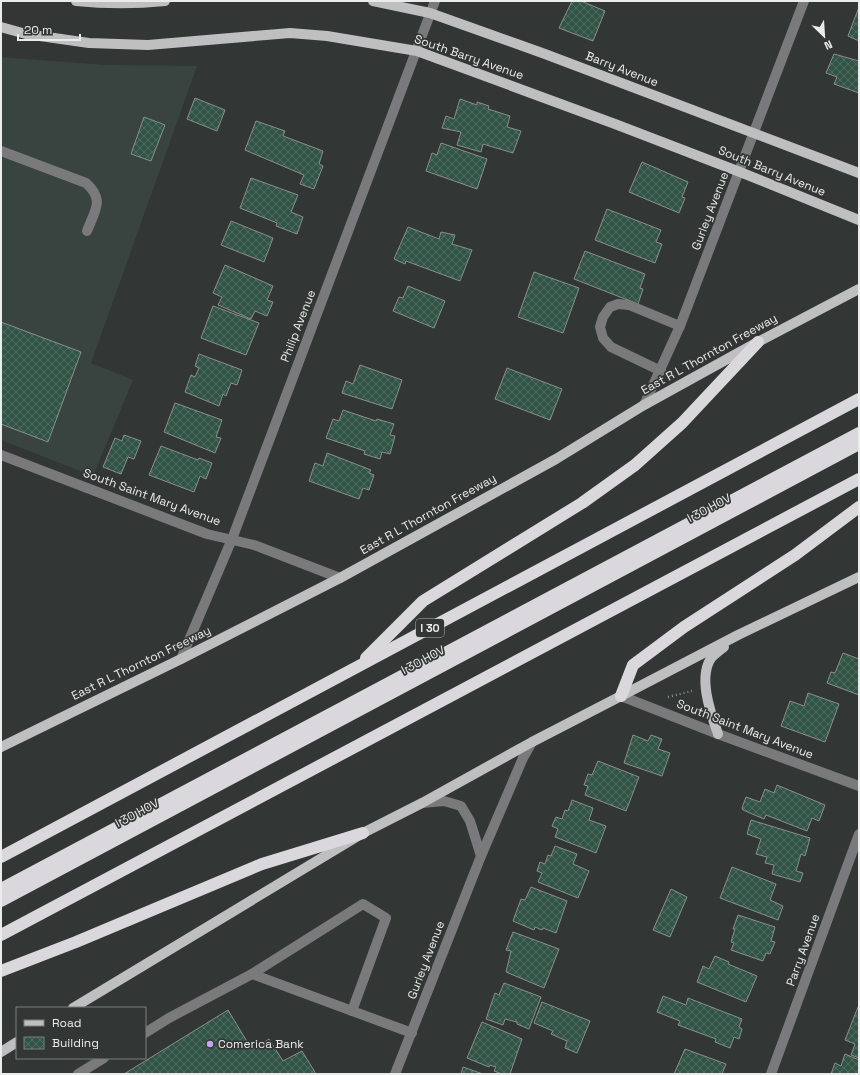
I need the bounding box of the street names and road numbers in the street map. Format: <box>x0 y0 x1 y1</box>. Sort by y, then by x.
street label: South Barry Avenue <box>412 31 526 83</box>
street label: Barry Avenue <box>583 48 661 90</box>
street label: South Barry Avenue <box>716 142 828 200</box>
street label: Gurley Avenue <box>688 170 732 252</box>
street label: Philip Avenue <box>277 287 319 365</box>
street label: East R L Thornton Freeway <box>638 310 780 398</box>
street label: South Saint Mary Avenue <box>81 465 223 529</box>
street label: East R L Thornton Freeway <box>357 470 499 558</box>
street label: I 30 HOV <box>684 490 734 526</box>
road number: I 30 <box>416 619 444 637</box>
street label: East R L Thornton Freeway <box>69 622 213 704</box>
street label: I 30 HOV <box>398 642 448 678</box>
street label: South Saint Mary Avenue <box>674 695 816 763</box>
street label: I 30 HOV <box>112 795 162 831</box>
street label: Parry Avenue <box>783 912 823 988</box>
street label: Gurley Avenue <box>404 919 448 1001</box>

